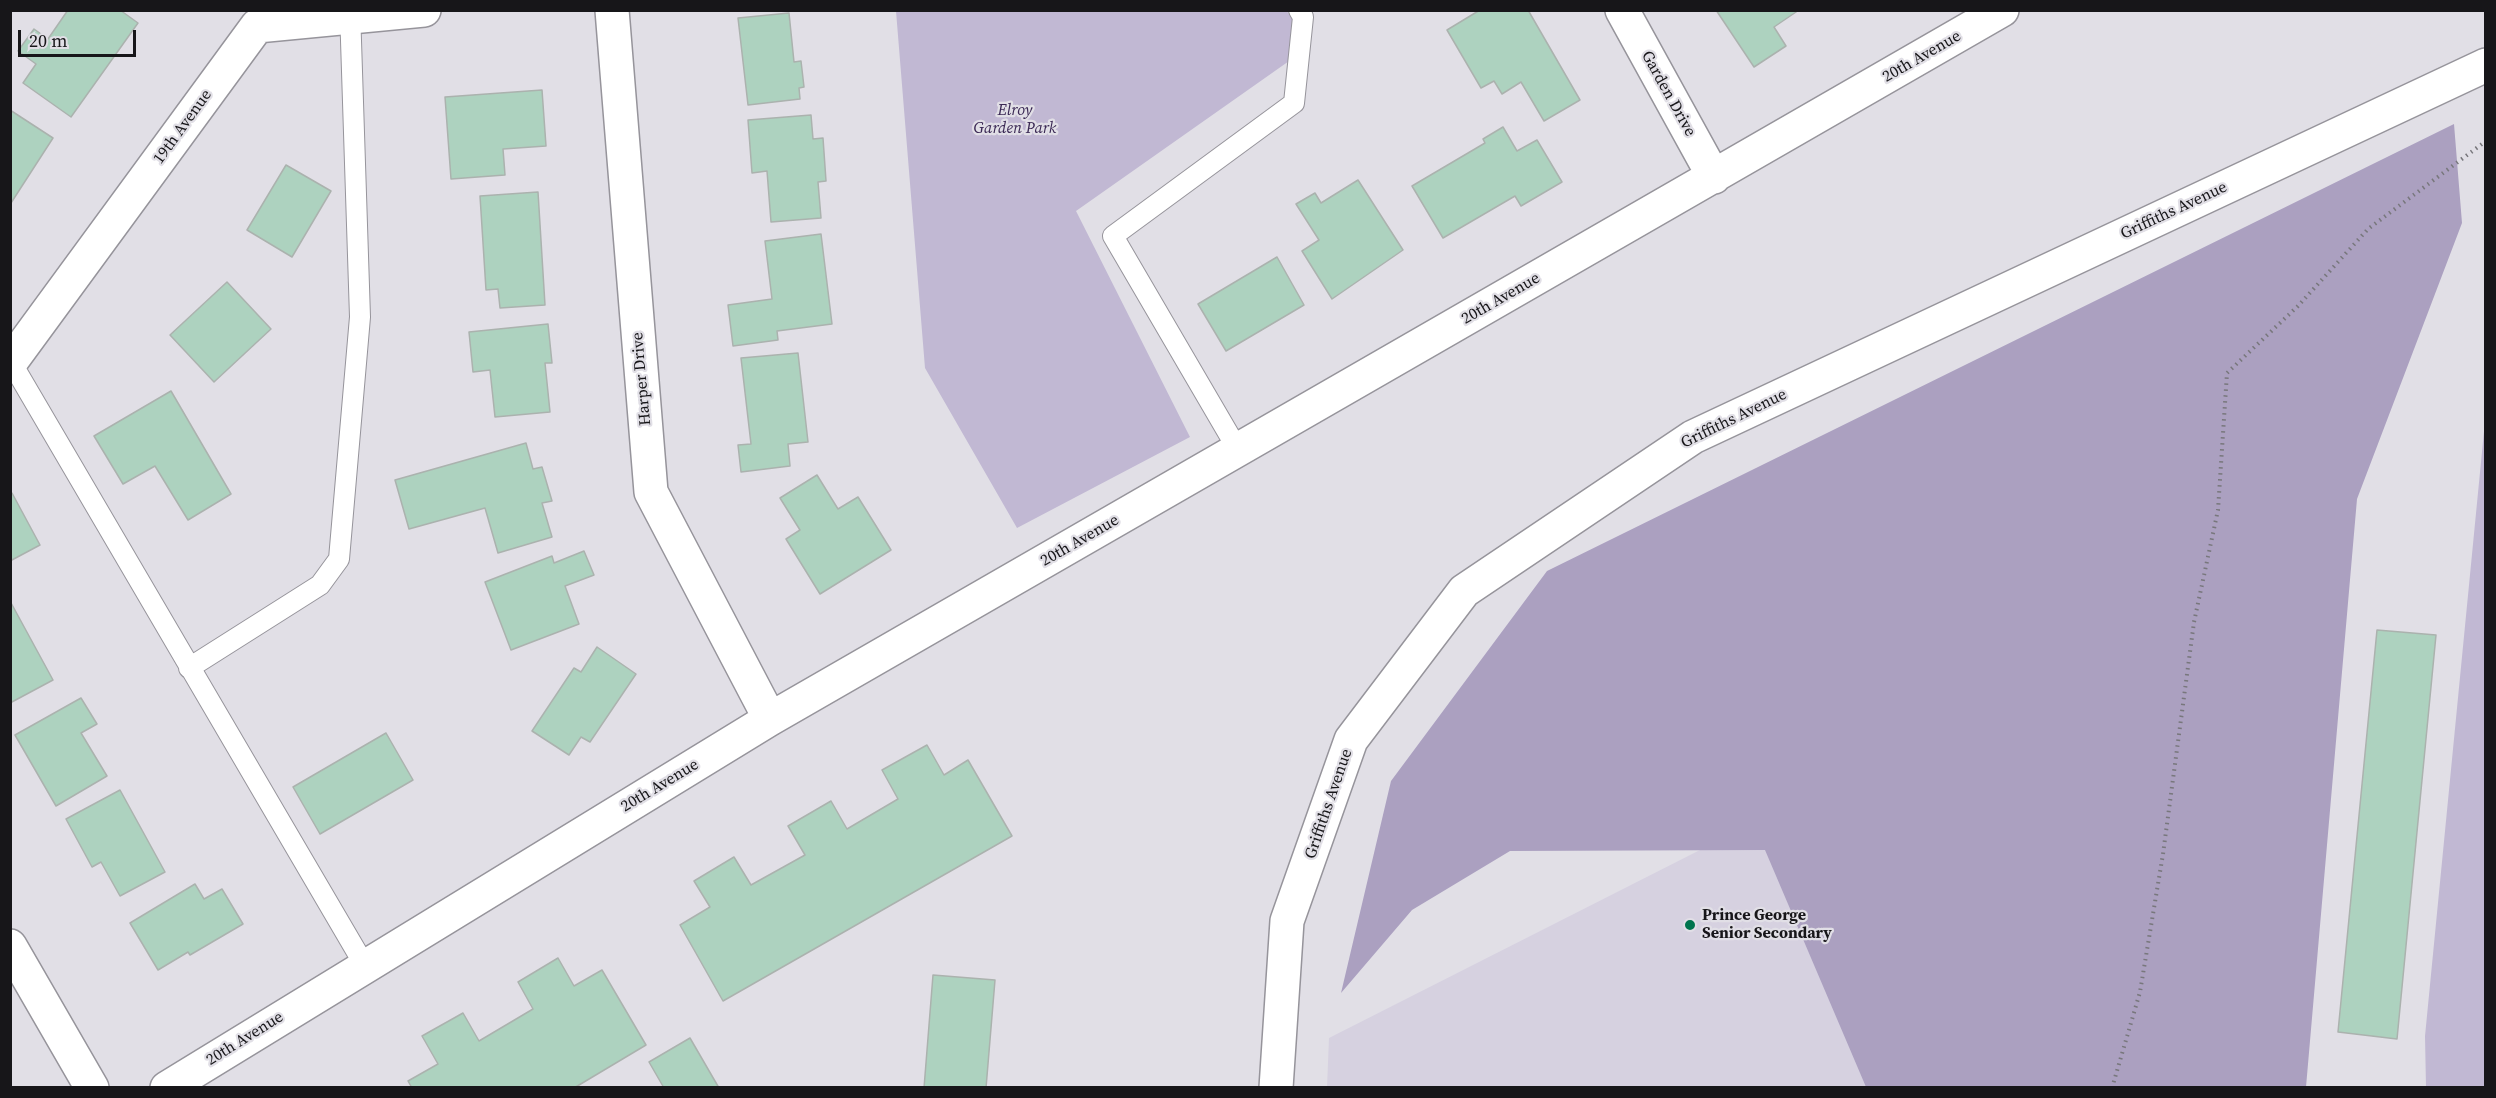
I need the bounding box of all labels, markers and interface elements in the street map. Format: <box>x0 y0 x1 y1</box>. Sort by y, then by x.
scale bar <box>21 18 140 56</box>
street label: 20th Avenue <box>1879 27 1965 87</box>
text: 20 m <box>29 28 67 53</box>
street label: Garden Drive <box>1637 48 1699 140</box>
street label: 19th Avenue <box>150 86 216 168</box>
park label: Elroy Garden Park <box>974 101 1056 139</box>
street label: Griffiths Avenue <box>2118 178 2230 244</box>
street label: 20th Avenue <box>1458 269 1544 329</box>
street label: Harper Drive <box>628 332 656 426</box>
street label: Griffiths Avenue <box>1678 385 1790 453</box>
street label: 20th Avenue <box>1037 511 1123 571</box>
street label: Griffiths Avenue <box>1301 746 1357 862</box>
street label: 20th Avenue <box>618 755 702 817</box>
place label: Prince George Senior Secondary <box>1702 906 1832 944</box>
marker: Prince George Senior Secondary <box>1683 918 1697 932</box>
street label: 20th Avenue <box>203 1008 287 1070</box>

